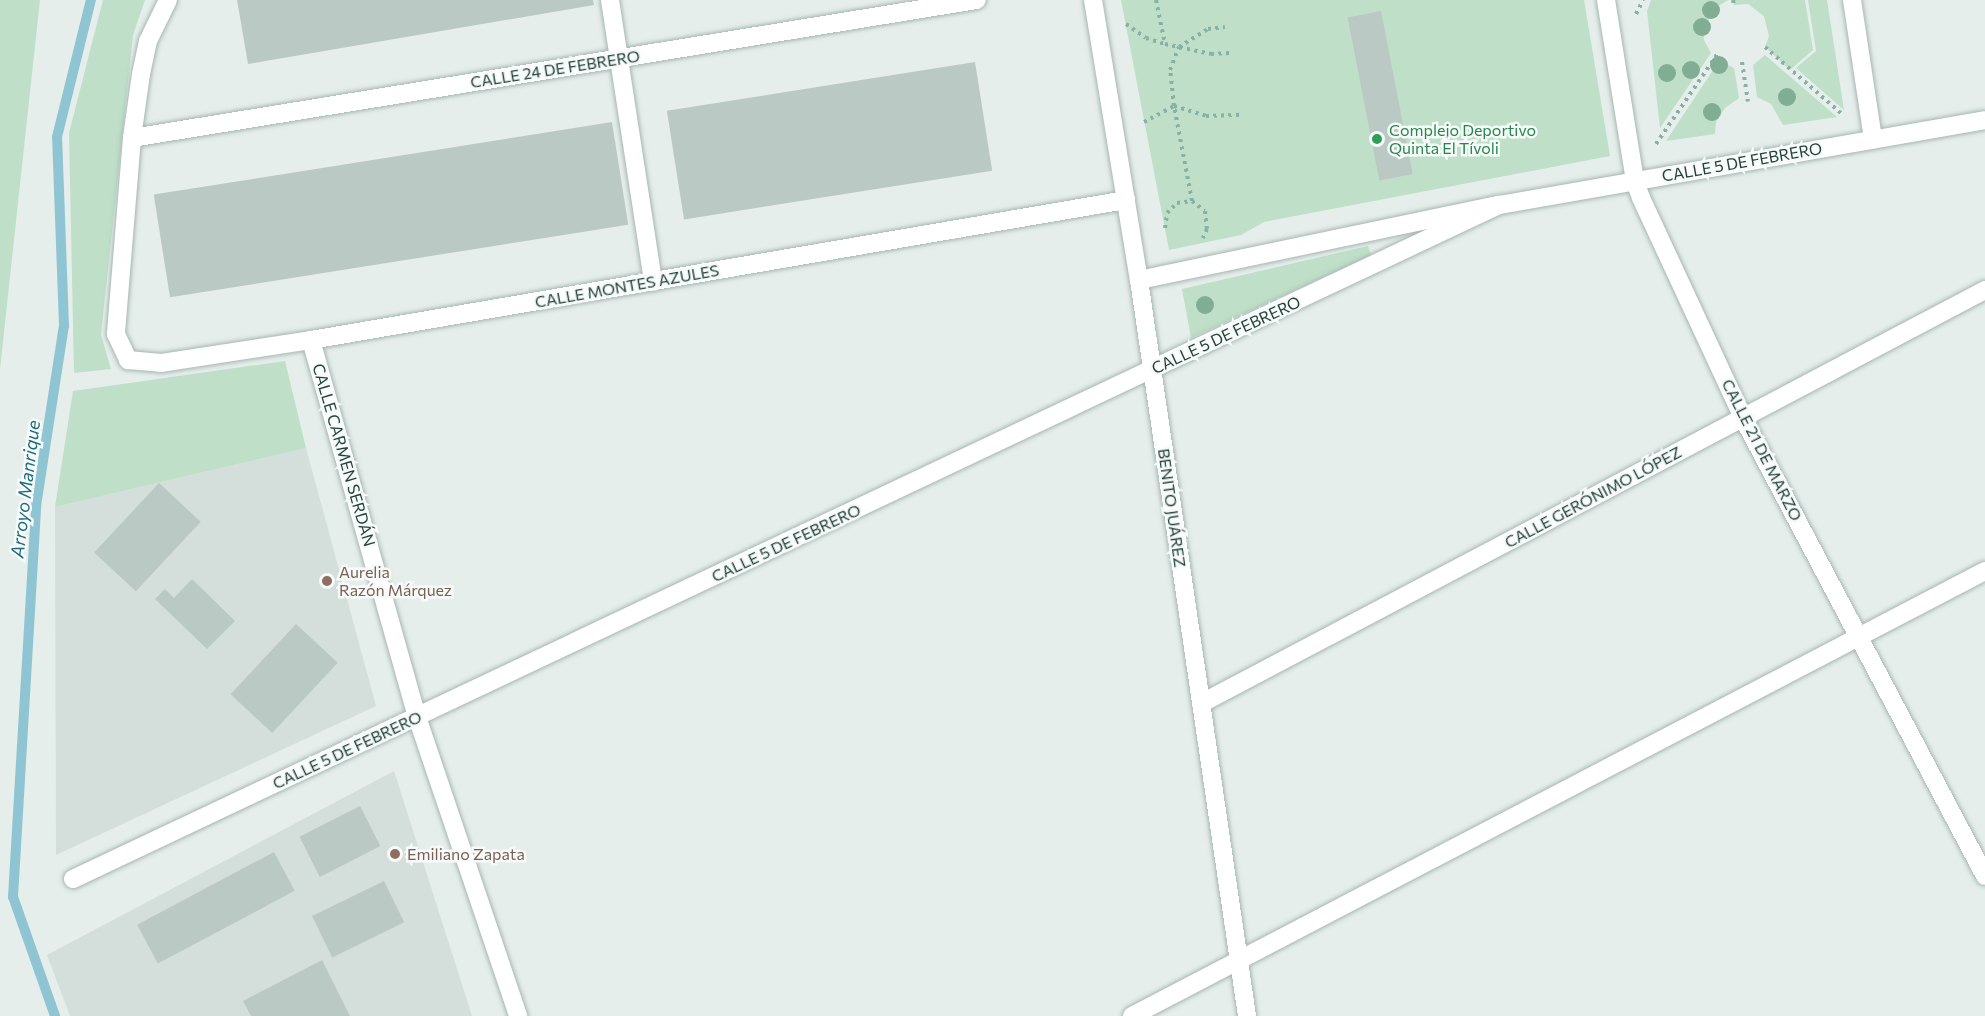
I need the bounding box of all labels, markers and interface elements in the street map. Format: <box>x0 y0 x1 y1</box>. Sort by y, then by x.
street label: CALLE 24 DE FEBRERO <box>469 46 641 92</box>
place label: Complejo Deportivo Quinta El Tívoli <box>1389 120 1536 158</box>
marker: Complejo Deportivo Quinta El Tívoli <box>1370 132 1384 146</box>
street label: CALLE 5 DE FEBRERO <box>1660 138 1824 186</box>
street label: CALLE MONTES AZULES <box>533 260 721 312</box>
street label: CALLE 5 DE FEBRERO <box>1148 292 1304 378</box>
street label: CALLE CARMEN SERDÁN <box>309 361 379 549</box>
street label: CALLE 21 DE MARZO <box>1718 376 1806 524</box>
water label: Arroyo Manrique <box>6 419 44 559</box>
street label: CALLE GERÓNIMO LÓPEZ <box>1501 442 1685 552</box>
street label: BENITO JUÁREZ <box>1154 447 1190 569</box>
street label: CALLE 5 DE FEBRERO <box>708 500 864 586</box>
place label: Aurelia Razón Márquez <box>339 562 452 600</box>
marker: Aurelia Razón Márquez <box>320 574 334 588</box>
street label: CALLE 5 DE FEBRERO <box>269 707 425 793</box>
place label: Emiliano Zapata <box>407 844 525 864</box>
marker: Emiliano Zapata <box>388 847 402 861</box>

